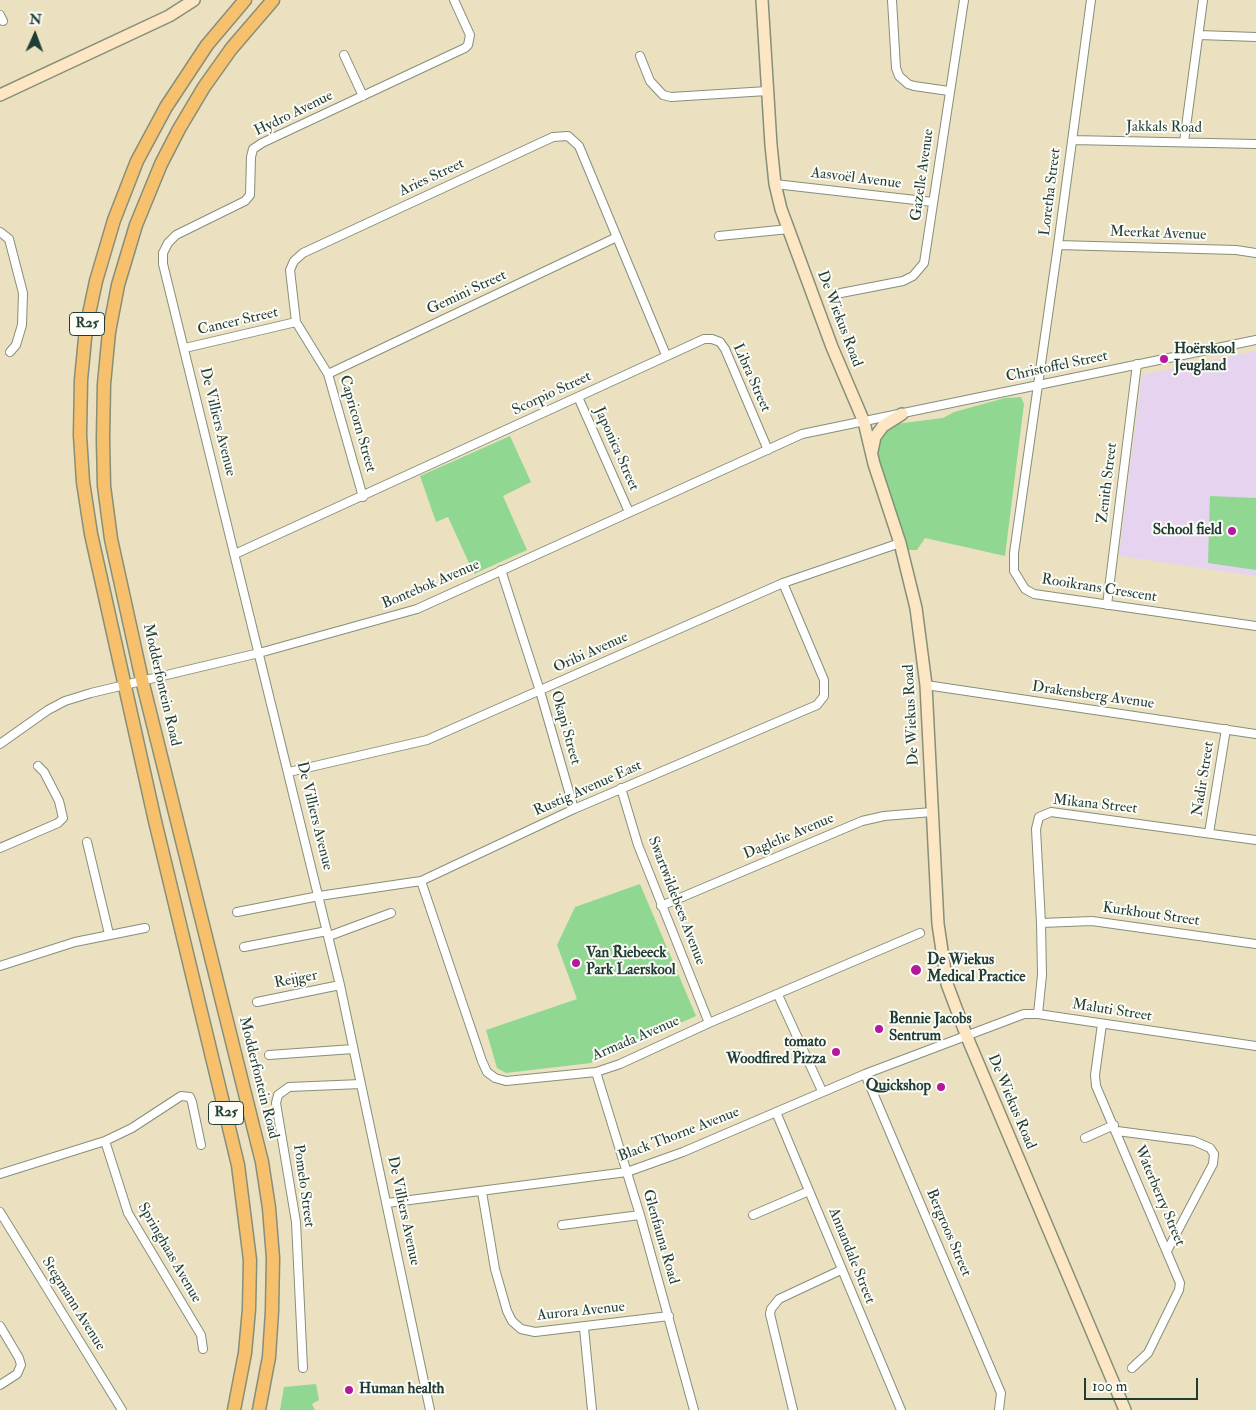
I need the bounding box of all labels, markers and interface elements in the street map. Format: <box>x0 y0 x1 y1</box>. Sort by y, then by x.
north arrow <box>10 10 60 60</box>
text: N <box>29 11 42 28</box>
street label: Hydro Avenue <box>252 87 336 141</box>
street label: Jakkals Road <box>1126 118 1202 138</box>
street label: Gazelle Avenue <box>908 128 938 222</box>
street label: Loretha Street <box>1037 147 1065 237</box>
street label: Aries Street <box>397 155 467 201</box>
street label: Aasvoël Avenue <box>810 165 902 193</box>
street label: Meerkat Avenue <box>1109 223 1207 245</box>
street label: Gemini Street <box>424 267 510 319</box>
street label: De Wiekus Road <box>812 268 866 370</box>
street label: Cancer Street <box>196 304 280 340</box>
road number: R25 <box>70 312 104 336</box>
street label: Libra Street <box>728 341 774 415</box>
place label: Hoërskool Jeugland <box>1174 341 1235 376</box>
street label: Christoffel Street <box>1004 347 1110 387</box>
marker: Hoërskool Jeugland <box>1158 353 1170 365</box>
street label: De Villiers Avenue <box>195 366 239 478</box>
street label: Scorpio Street <box>510 368 594 420</box>
street label: Capricorn Street <box>335 373 379 475</box>
street label: Japonica Street <box>589 404 643 494</box>
street label: Zenith Street <box>1094 442 1122 524</box>
place label: School field <box>1153 522 1222 540</box>
marker: School field <box>1226 525 1238 537</box>
street label: Bontebok Avenue <box>380 556 482 614</box>
street label: Rooikrans Crescent <box>1040 571 1158 607</box>
street label: Modderfontein Road <box>138 622 184 748</box>
street label: Oribi Avenue <box>551 629 631 677</box>
street label: De Wiekus Road <box>900 664 924 766</box>
street label: Drakensberg Avenue <box>1031 679 1155 713</box>
street label: Okapi Street <box>546 689 584 767</box>
street label: Nadir Street <box>1189 740 1219 818</box>
street label: Rustig Avenue East <box>531 757 645 821</box>
street label: De Villiers Avenue <box>292 760 336 872</box>
street label: Mikana Street <box>1052 792 1138 818</box>
street label: Daglelie Avenue <box>741 810 837 864</box>
street label: Swartwildebees Avenue <box>643 834 709 968</box>
street label: Kurkhout Street <box>1101 899 1201 931</box>
place label: Van Riebeeck Park Laerskool <box>586 945 676 980</box>
place label: De Wiekus Medical Practice <box>927 952 1026 987</box>
marker: Van Riebeeck Park Laerskool <box>570 957 582 969</box>
marker: De Wiekus Medical Practice <box>909 963 923 977</box>
street label: Reijger <box>273 967 319 993</box>
street label: Maluti Street <box>1071 996 1153 1026</box>
place label: Bennie Jacobs Sentrum <box>889 1011 972 1046</box>
street label: Armada Avenue <box>590 1013 682 1065</box>
street label: Modderfontein Road <box>234 1015 282 1141</box>
marker: Bennie Jacobs Sentrum <box>873 1023 885 1035</box>
place label: tomato Woodfired Pizza <box>726 1034 826 1069</box>
marker: tomato Woodfired Pizza <box>830 1046 842 1058</box>
street label: De Wiekus Road <box>983 1052 1039 1152</box>
place label: Quickshop <box>866 1078 931 1096</box>
marker: Quickshop <box>935 1081 947 1093</box>
road number: R25 <box>208 1102 244 1124</box>
street label: Black Thorne Avenue <box>616 1104 742 1166</box>
street label: Pomelo Street <box>288 1143 318 1229</box>
street label: Waterberry Street <box>1130 1143 1188 1249</box>
street label: De Villiers Avenue <box>383 1155 423 1267</box>
street label: Bergroos Street <box>921 1186 975 1280</box>
street label: Glenfauna Road <box>638 1188 682 1286</box>
street label: Springhaas Avenue <box>133 1200 205 1306</box>
street label: Annandale Street <box>824 1205 878 1307</box>
street label: Stegmann Avenue <box>37 1254 109 1354</box>
street label: Aurora Avenue <box>536 1298 626 1326</box>
scale bar <box>1086 1368 1200 1400</box>
text: 100 m <box>1092 1377 1127 1396</box>
place label: Human health <box>359 1381 444 1399</box>
marker: Human health <box>343 1384 355 1396</box>

